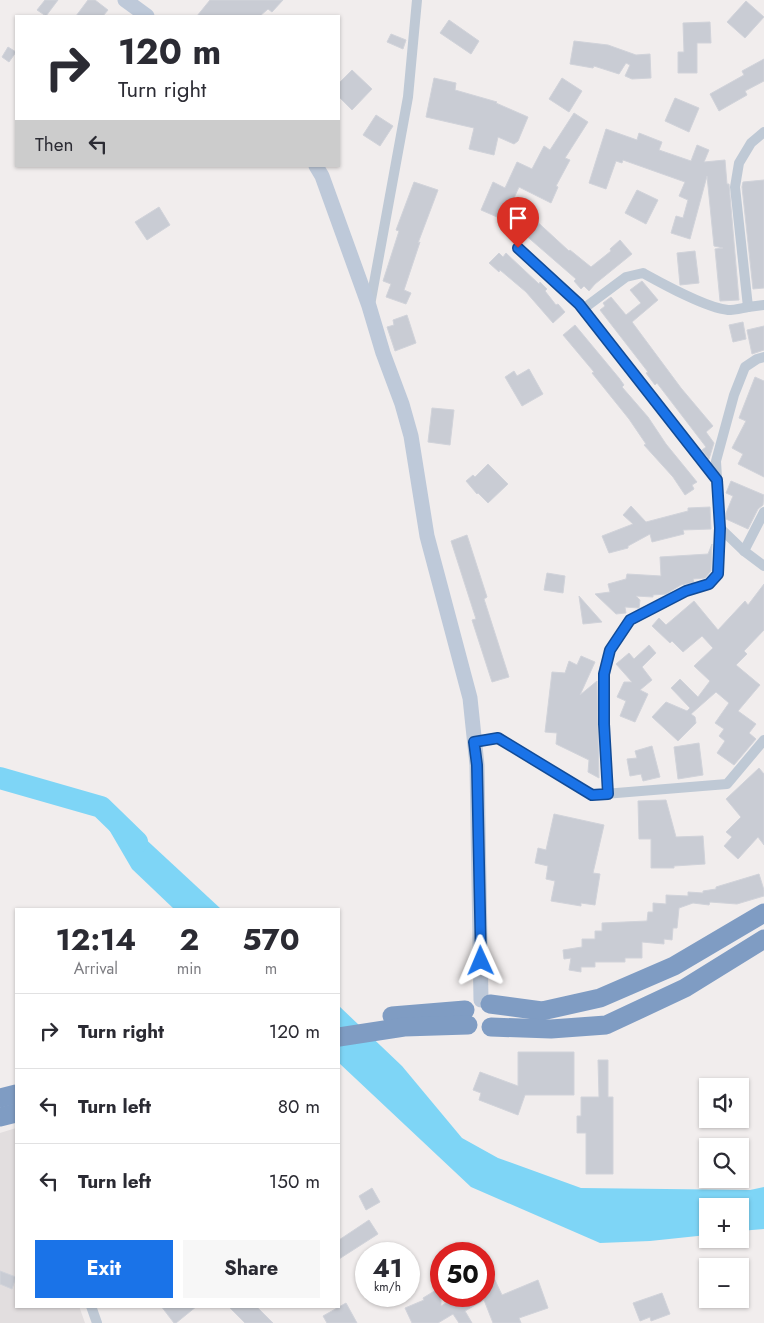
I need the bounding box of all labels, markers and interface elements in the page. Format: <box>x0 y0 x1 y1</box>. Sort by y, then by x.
text: 120 m <box>118 27 221 77</box>
icon: right <box>35 35 100 100</box>
text: Turn right <box>118 73 206 105</box>
icon: left <box>84 130 112 158</box>
text: Then <box>35 131 74 158</box>
pin <box>497 197 539 248</box>
icon: arrive <box>504 204 532 232</box>
text: 12:14 <box>55 918 136 961</box>
text: 2 <box>179 918 199 961</box>
text: 570 <box>242 918 300 961</box>
position arrow <box>454 934 506 986</box>
text: Arrival <box>74 957 118 980</box>
text: min <box>177 957 202 980</box>
text: m <box>265 957 277 980</box>
icon: right <box>35 1017 63 1045</box>
text: Turn right <box>78 1018 164 1045</box>
text: 120 m <box>269 1018 320 1045</box>
map controls <box>699 1078 749 1308</box>
button: sound <box>699 1078 749 1128</box>
icon: left <box>35 1092 63 1120</box>
text: Turn left <box>78 1093 151 1120</box>
text: 80 m <box>278 1093 320 1120</box>
button: search <box>699 1138 749 1188</box>
icon: left <box>35 1167 63 1195</box>
text: Turn left <box>78 1168 151 1195</box>
text: 150 m <box>269 1168 320 1195</box>
button: + <box>699 1198 749 1248</box>
button: Exit <box>35 1240 173 1298</box>
button: Share <box>183 1240 320 1298</box>
speed limit sign: 50 <box>430 1242 495 1307</box>
text: 41 <box>372 1250 403 1286</box>
button: − <box>699 1258 749 1308</box>
text: km/h <box>374 1278 401 1296</box>

